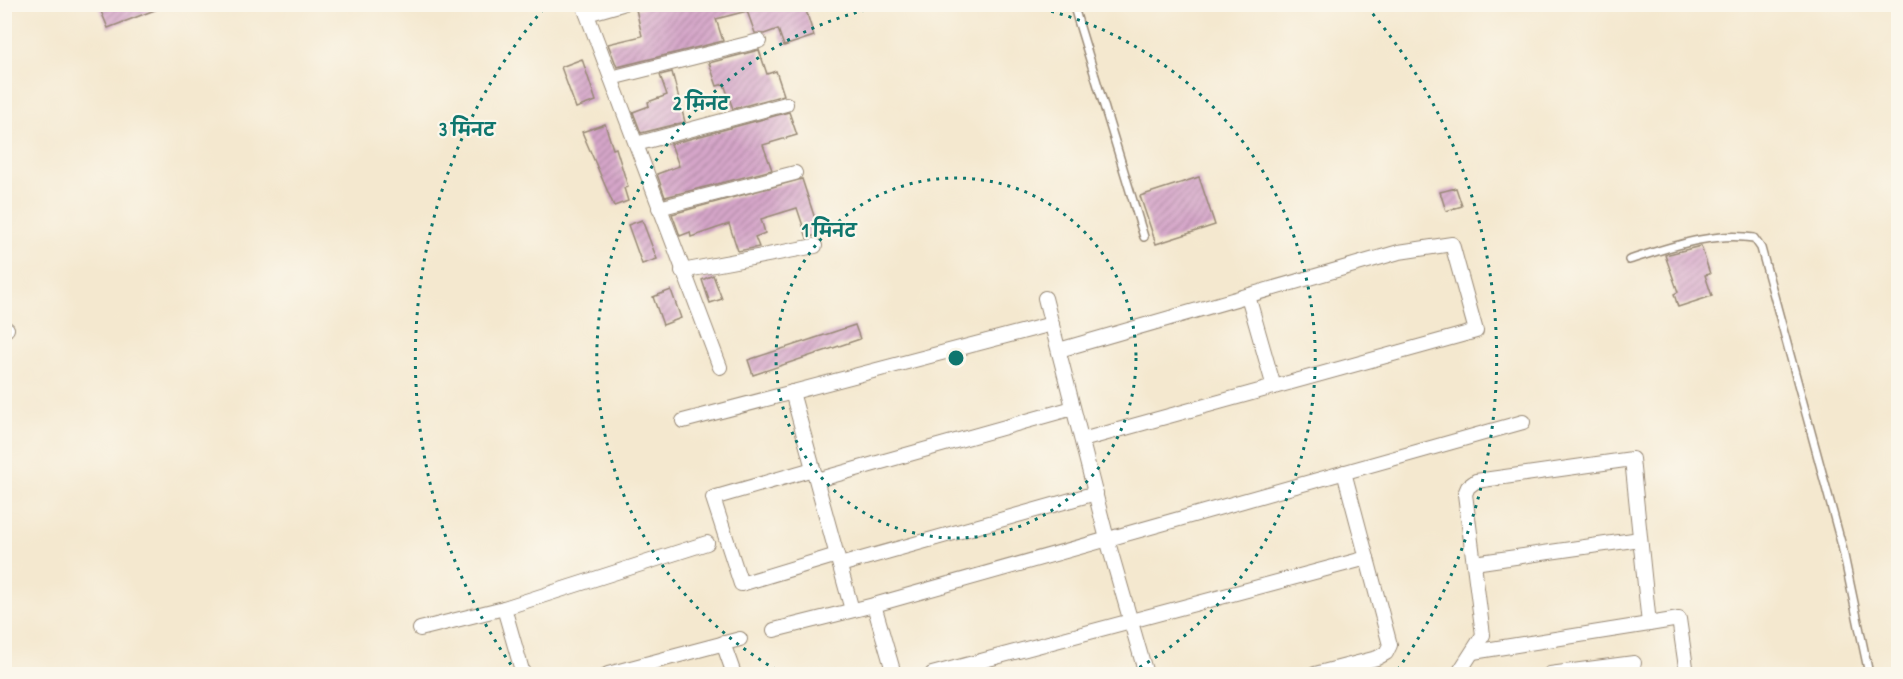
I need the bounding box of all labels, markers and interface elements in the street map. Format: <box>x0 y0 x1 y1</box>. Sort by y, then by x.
text: 2 मिनट <box>673 89 731 116</box>
text: 3 मिनट <box>439 115 497 142</box>
text: 1 मिनट <box>802 216 858 243</box>
centre of rings <box>946 348 966 368</box>

